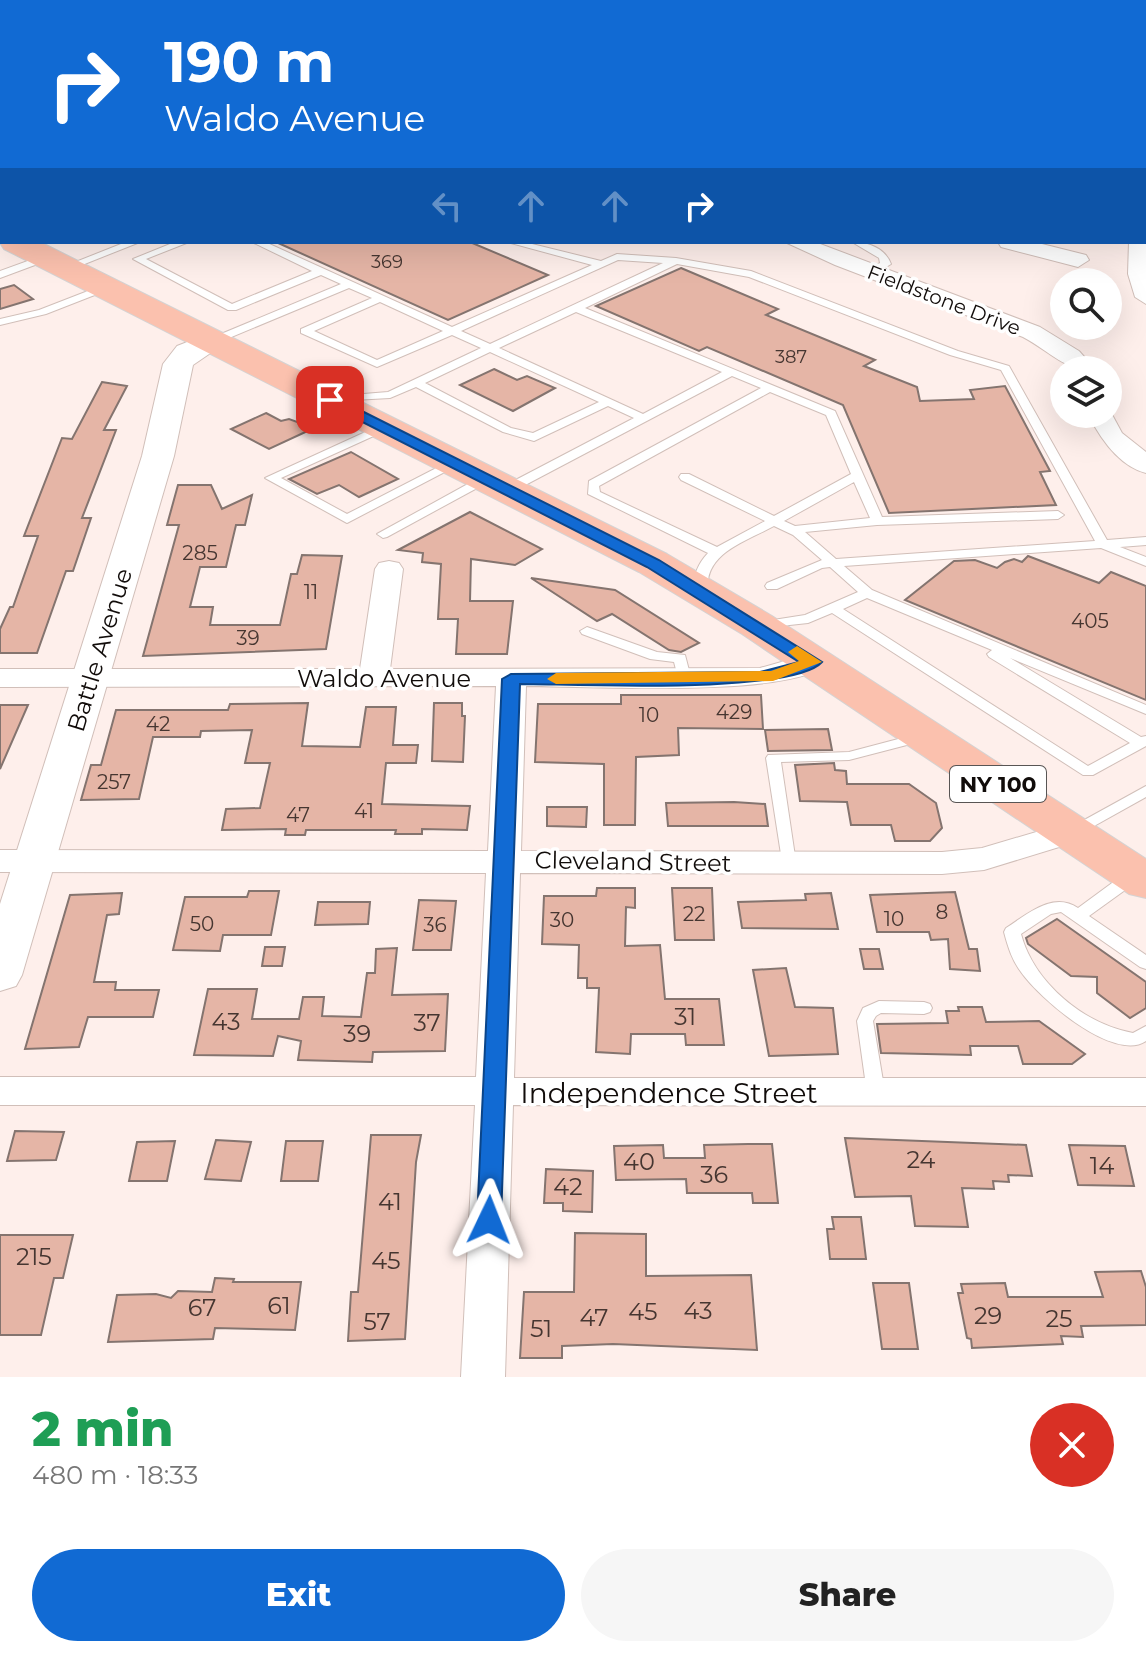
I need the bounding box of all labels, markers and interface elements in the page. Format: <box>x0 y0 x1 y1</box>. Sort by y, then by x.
text: 190 m <box>164 28 334 96</box>
icon: right <box>32 32 136 136</box>
text: Waldo Avenue <box>164 96 425 140</box>
icon: left <box>425 184 469 228</box>
icon: ahead <box>509 184 553 228</box>
icon: ahead <box>593 184 637 228</box>
icon: right <box>677 184 721 228</box>
house number: 369 <box>371 251 403 273</box>
street label: Fieldstone Drive <box>864 260 1024 340</box>
map controls <box>1050 268 1122 428</box>
button: search <box>1050 268 1122 340</box>
house number: 387 <box>775 346 807 368</box>
button: layers <box>1050 356 1122 428</box>
pin <box>296 366 364 434</box>
icon: arrive <box>308 378 352 422</box>
house number: 285 <box>182 541 218 565</box>
street label: Battle Avenue <box>61 565 138 735</box>
house number: 11 <box>304 580 318 604</box>
house number: 405 <box>1071 609 1109 633</box>
house number: 39 <box>236 626 260 650</box>
street label: Waldo Avenue <box>297 664 471 693</box>
house number: 429 <box>716 700 752 724</box>
house number: 10 <box>639 703 659 727</box>
house number: 42 <box>146 712 170 736</box>
road number: NY 100 <box>950 766 1046 802</box>
house number: 257 <box>97 770 131 794</box>
house number: 41 <box>354 799 374 823</box>
house number: 47 <box>286 803 310 827</box>
street label: Cleveland Street <box>534 845 732 878</box>
house number: 8 <box>936 900 948 924</box>
house number: 22 <box>683 902 705 926</box>
house number: 10 <box>884 907 904 931</box>
house number: 30 <box>550 908 574 932</box>
house number: 50 <box>190 912 214 936</box>
house number: 36 <box>423 913 447 937</box>
house number: 31 <box>674 1002 696 1031</box>
house number: 43 <box>211 1007 241 1036</box>
house number: 37 <box>413 1008 441 1037</box>
house number: 39 <box>343 1019 371 1048</box>
street label: Independence Street <box>520 1076 818 1110</box>
house number: 24 <box>907 1145 936 1174</box>
house number: 40 <box>623 1147 655 1176</box>
house number: 14 <box>1090 1151 1114 1180</box>
house number: 36 <box>700 1160 728 1189</box>
house number: 42 <box>553 1172 583 1201</box>
position arrow <box>447 1178 531 1262</box>
house number: 41 <box>378 1187 402 1216</box>
house number: 215 <box>16 1242 52 1271</box>
house number: 45 <box>371 1246 401 1275</box>
house number: 61 <box>267 1291 291 1320</box>
house number: 67 <box>188 1293 216 1322</box>
house number: 43 <box>683 1296 713 1325</box>
house number: 45 <box>628 1297 658 1326</box>
house number: 29 <box>974 1301 1002 1330</box>
house number: 47 <box>580 1303 608 1332</box>
house number: 25 <box>1045 1304 1073 1333</box>
house number: 57 <box>363 1307 391 1336</box>
house number: 51 <box>530 1314 552 1343</box>
text: 2 min <box>32 1400 173 1458</box>
button: close <box>1030 1403 1114 1487</box>
text: 480 m · 18:33 <box>32 1459 199 1491</box>
button: Exit <box>32 1549 565 1641</box>
button: Share <box>581 1549 1114 1641</box>

